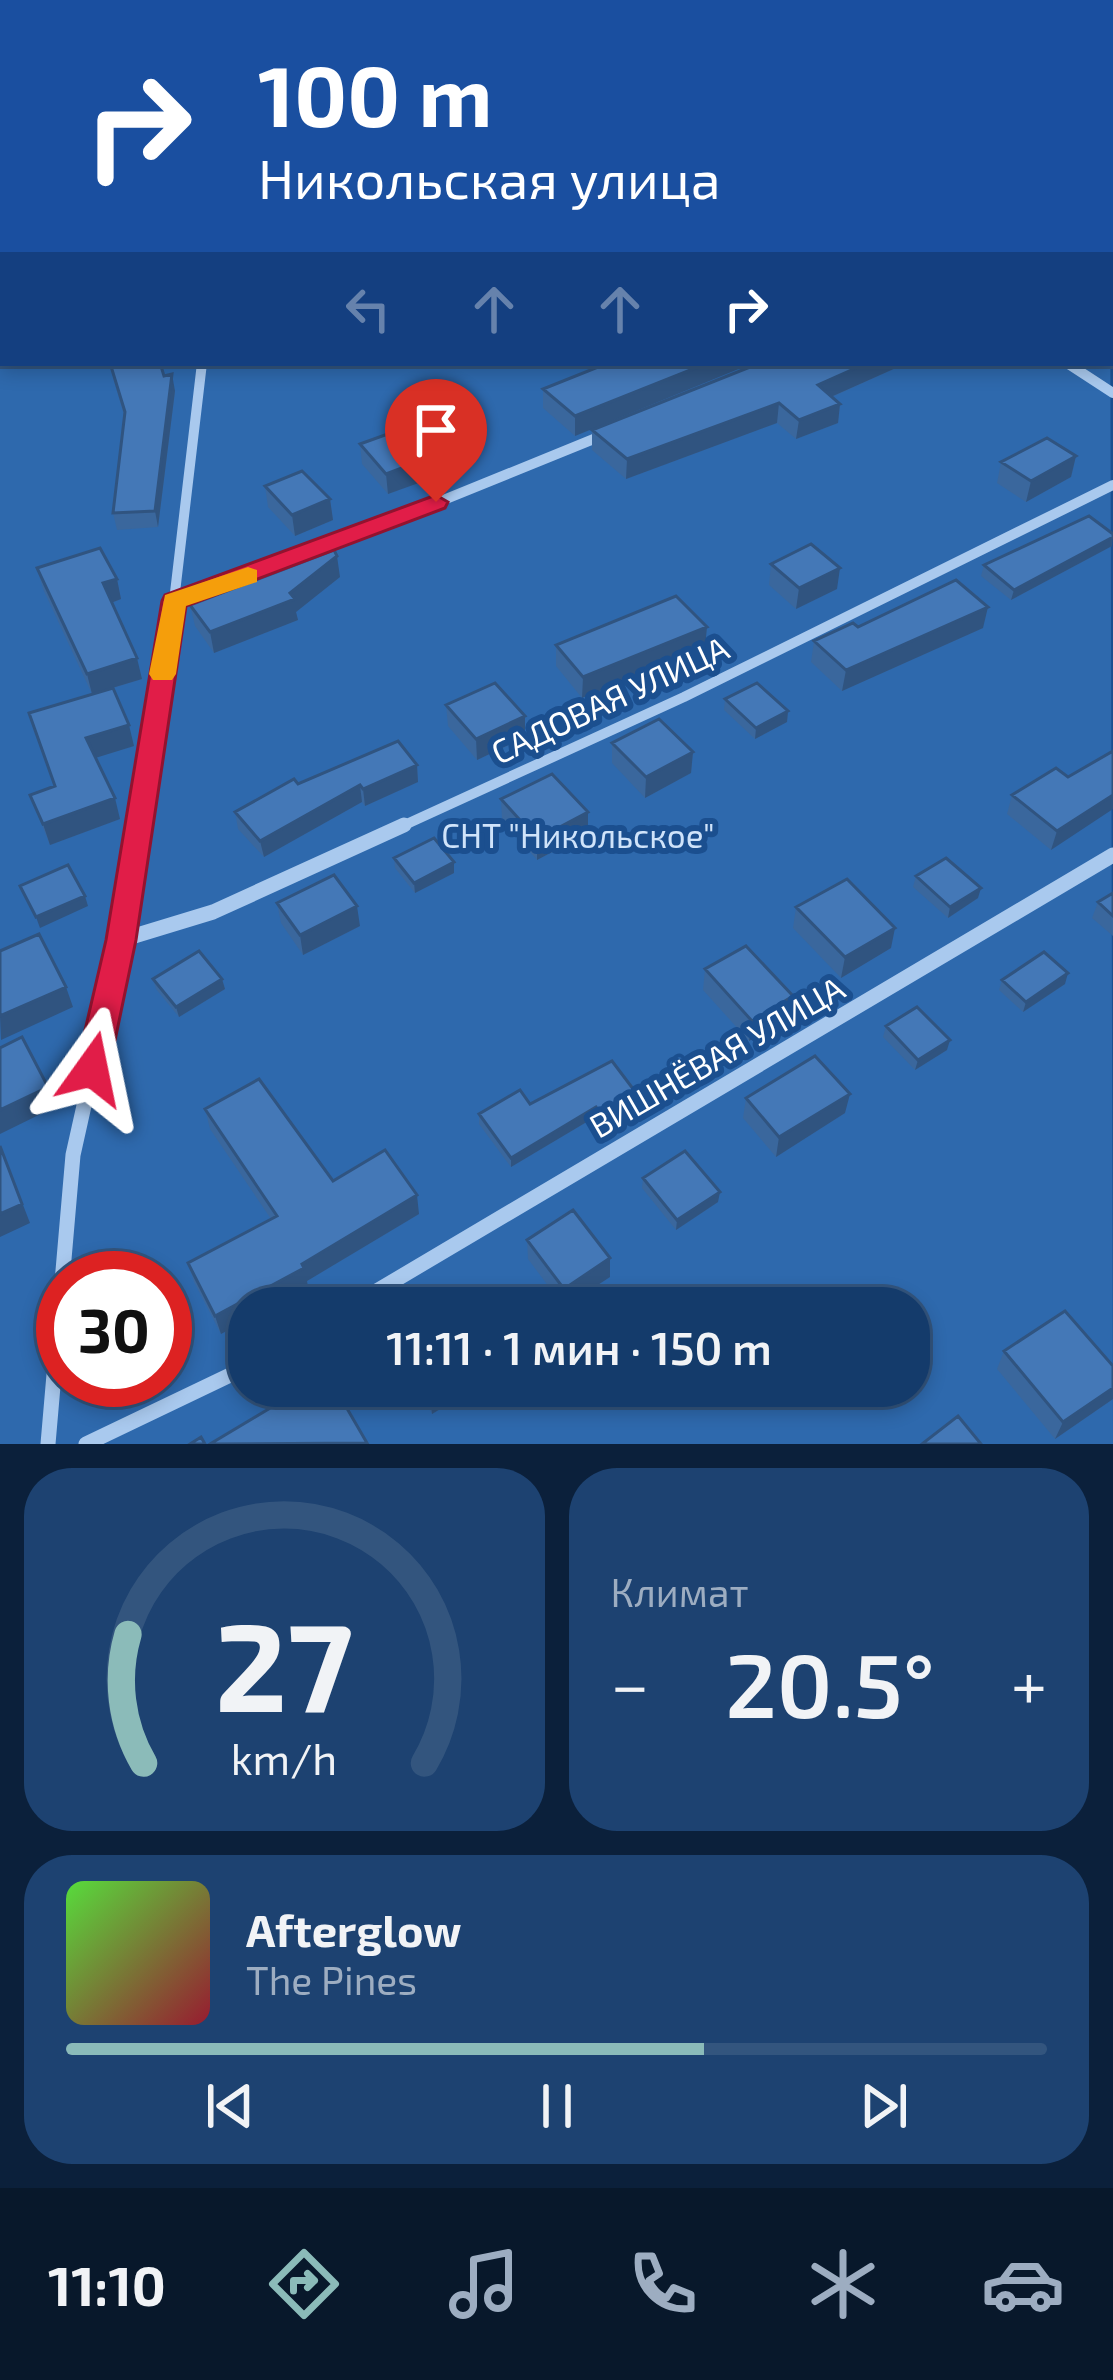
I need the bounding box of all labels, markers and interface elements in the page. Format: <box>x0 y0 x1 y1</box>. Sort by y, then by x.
text: 100 m <box>258 43 492 144</box>
icon: right <box>60 48 216 204</box>
text: Никольская улица <box>258 145 721 210</box>
icon: left <box>335 276 401 342</box>
icon: ahead <box>461 276 527 342</box>
icon: ahead <box>587 276 653 342</box>
icon: right <box>713 276 779 342</box>
pin <box>385 379 487 502</box>
icon: arrive <box>403 397 469 463</box>
street label: САДОВАЯ УЛИЦА <box>484 626 735 772</box>
park label: СНТ "Никольское" <box>441 815 715 855</box>
street label: ВИШНЁВАЯ УЛИЦА <box>582 967 852 1145</box>
position arrow <box>29 1006 155 1132</box>
speed limit sign: 30 <box>36 1251 192 1407</box>
text: 11:11 · 1 мин · 150 m <box>386 1320 772 1374</box>
text: Климат <box>611 1568 749 1615</box>
text: 27 <box>215 1587 353 1737</box>
text: 20.5° <box>725 1628 935 1736</box>
text: − <box>611 1643 649 1722</box>
text: + <box>1011 1643 1047 1722</box>
text: km/h <box>231 1731 337 1783</box>
text: Afterglow <box>246 1902 462 1956</box>
text: The Pines <box>246 1956 417 2003</box>
icon: previous <box>197 2073 263 2139</box>
icon: pause <box>524 2073 590 2139</box>
icon: next <box>851 2073 917 2139</box>
icon: directions <box>262 2242 346 2326</box>
icon: music <box>442 2242 526 2326</box>
icon: phone <box>621 2242 705 2326</box>
icon: climate <box>801 2242 885 2326</box>
icon: car <box>981 2242 1065 2326</box>
text: 11:10 <box>48 2252 166 2317</box>

